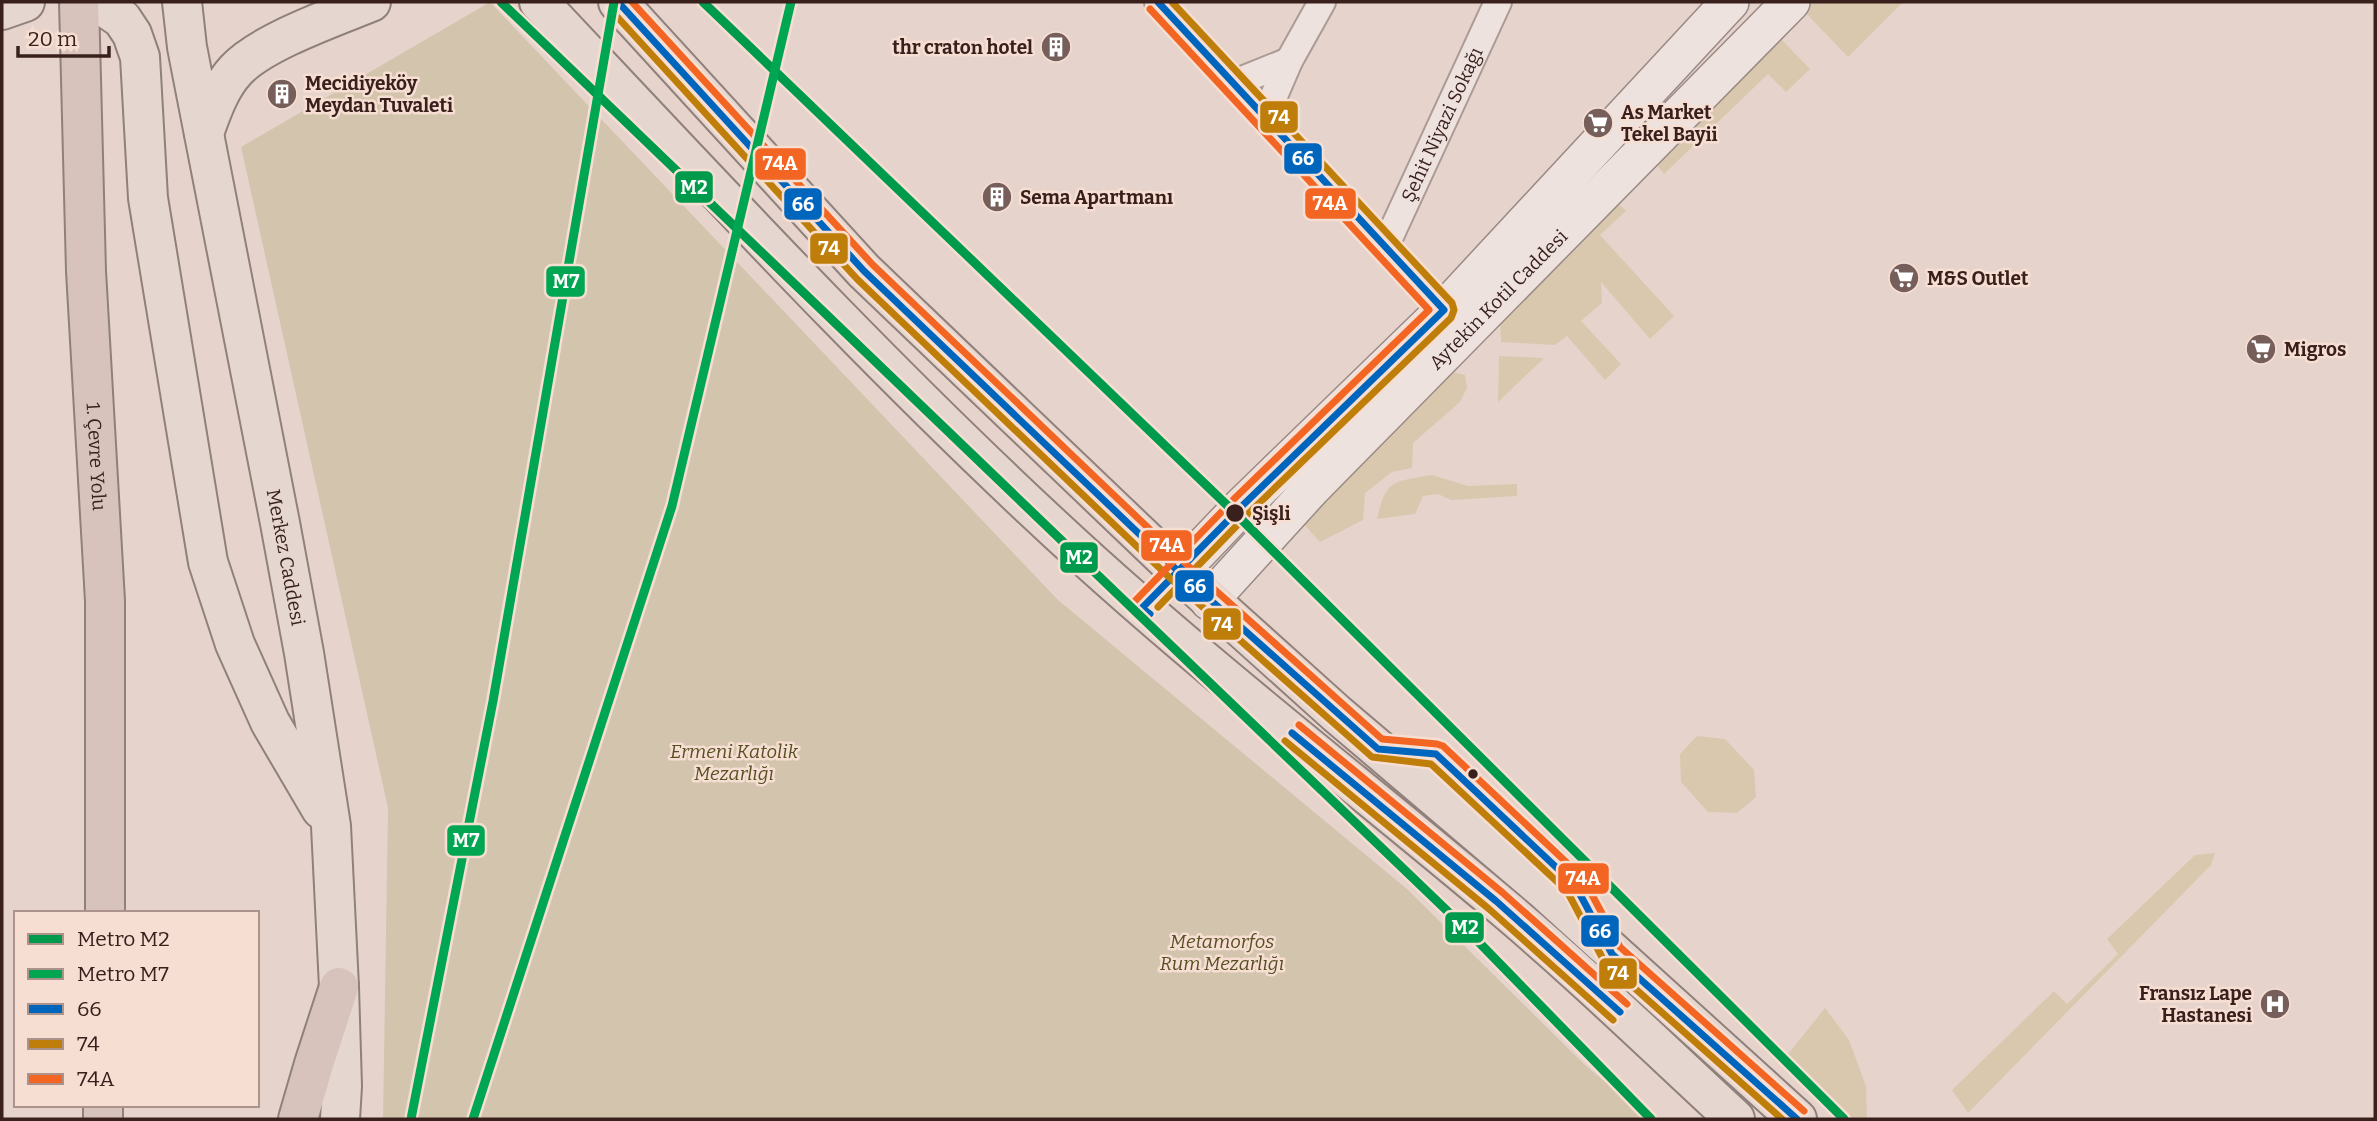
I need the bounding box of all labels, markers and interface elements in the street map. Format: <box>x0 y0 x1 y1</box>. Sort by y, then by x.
scale bar <box>18 14 108 58</box>
text: 20 m <box>28 26 77 52</box>
building icon: thr craton hotel <box>1039 30 1073 64</box>
place label: thr craton hotel <box>892 36 1033 59</box>
street label: Şehit Niyazi Sokağı <box>1396 43 1488 206</box>
place label: Mecidiyeköy Meydan Tuvaleti <box>305 72 453 117</box>
building icon: Mecidiyeköy Meydan Tuvaleti <box>265 77 299 111</box>
line badge: 74 <box>1259 100 1299 134</box>
place label: As Market Tekel Bayii <box>1621 101 1718 146</box>
text: 74 <box>1268 106 1290 129</box>
supermarket icon: As Market Tekel Bayii <box>1581 106 1615 140</box>
line badge: 66 <box>1283 142 1323 175</box>
line badge: 74A <box>754 147 807 181</box>
text: 66 <box>1292 147 1314 170</box>
text: 74A <box>762 152 798 175</box>
line badge: M2 <box>674 170 714 204</box>
text: M2 <box>680 176 708 199</box>
building icon: Sema Apartmanı <box>980 180 1014 214</box>
place label: Sema Apartmanı <box>1020 186 1173 209</box>
line badge: 66 <box>783 187 823 221</box>
line badge: 74A <box>1304 187 1357 220</box>
text: 74A <box>1312 192 1348 215</box>
text: 66 <box>792 193 814 216</box>
street label: Aytekin Kotil Caddesi <box>1425 225 1573 374</box>
line badge: 74 <box>809 232 849 265</box>
text: 74 <box>818 237 840 260</box>
supermarket icon: M&S Outlet <box>1887 261 1921 295</box>
line badge: M7 <box>545 265 586 298</box>
place label: M&S Outlet <box>1927 267 2029 290</box>
text: M7 <box>553 270 579 293</box>
supermarket icon: Migros <box>2244 332 2278 366</box>
place label: Migros <box>2284 338 2346 361</box>
street label: 1. Çevre Yolu <box>82 402 111 512</box>
street label: Merkez Caddesi <box>262 487 310 628</box>
marker: Şişli <box>1224 502 1246 524</box>
place label: Şişli <box>1252 502 1291 525</box>
line badge: 74A <box>1140 529 1193 562</box>
text: 74A <box>1149 534 1185 557</box>
line badge: M2 <box>1059 541 1099 574</box>
text: M2 <box>1065 546 1093 569</box>
line badge: 66 <box>1174 569 1215 603</box>
text: 66 <box>1184 575 1206 598</box>
line badge: 74 <box>1202 607 1242 641</box>
text: 74 <box>1211 613 1233 636</box>
park label: Ermeni Katolik Mezarlığı <box>670 740 799 785</box>
unlabelled marker <box>1466 767 1480 781</box>
line badge: M7 <box>446 824 486 857</box>
text: M7 <box>453 829 479 852</box>
line badge: 74A <box>1557 862 1610 895</box>
text: 74A <box>1565 867 1601 890</box>
legend <box>14 911 259 1107</box>
line badge: M2 <box>1444 911 1485 944</box>
line badge: 66 <box>1580 914 1620 948</box>
text: M2 <box>1451 916 1479 939</box>
text: 66 <box>1589 920 1611 943</box>
text: Metro M2 <box>77 926 170 952</box>
park label: Metamorfos Rum Mezarlığı <box>1160 930 1284 975</box>
line badge: 74 <box>1598 957 1638 990</box>
text: Metro M7 <box>77 961 169 987</box>
text: 74 <box>1607 962 1629 985</box>
place label: Fransız Lape Hastanesi <box>2139 982 2252 1027</box>
hospital icon: Fransız Lape Hastanesi <box>2258 987 2292 1021</box>
text: 66 <box>77 996 102 1022</box>
text: 74 <box>77 1031 100 1057</box>
text: 74A <box>77 1066 115 1092</box>

